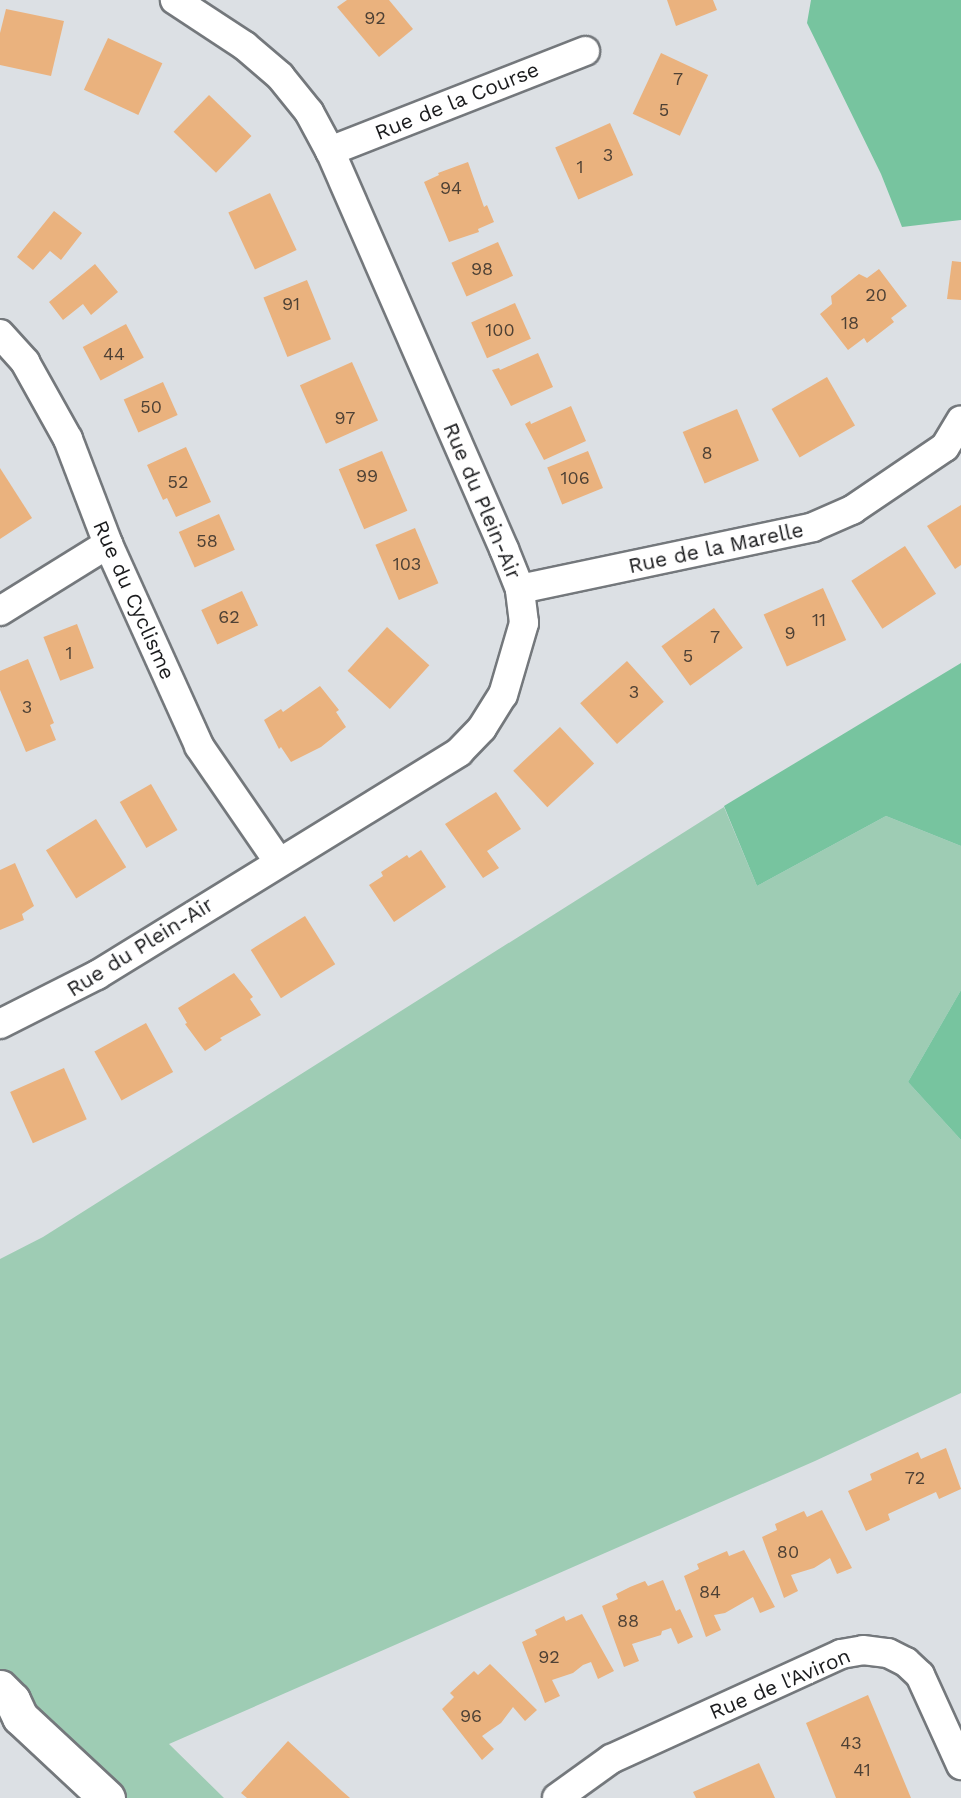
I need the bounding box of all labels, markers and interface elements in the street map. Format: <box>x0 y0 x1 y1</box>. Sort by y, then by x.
house number: 92 <box>364 7 386 29</box>
street label: Rue de la Course <box>371 57 543 145</box>
house number: 7 <box>673 68 683 90</box>
house number: 5 <box>659 99 669 121</box>
house number: 3 <box>603 144 613 166</box>
house number: 1 <box>576 156 584 178</box>
house number: 94 <box>440 177 462 199</box>
house number: 98 <box>471 258 493 280</box>
house number: 20 <box>865 284 887 306</box>
house number: 91 <box>282 293 300 315</box>
house number: 18 <box>841 312 859 334</box>
house number: 100 <box>485 319 515 341</box>
house number: 44 <box>103 343 125 365</box>
house number: 50 <box>140 396 162 418</box>
house number: 97 <box>335 407 355 429</box>
street label: Rue du Plein-Air <box>438 419 526 583</box>
house number: 8 <box>701 442 713 464</box>
house number: 99 <box>356 465 378 487</box>
house number: 106 <box>560 467 590 489</box>
house number: 52 <box>168 471 188 493</box>
street label: Rue du Cyclisme <box>88 517 180 683</box>
street label: Rue de la Marelle <box>626 517 806 579</box>
house number: 58 <box>196 530 218 552</box>
house number: 103 <box>393 553 421 575</box>
house number: 62 <box>218 606 240 628</box>
house number: 11 <box>812 609 826 631</box>
house number: 9 <box>784 622 796 644</box>
house number: 7 <box>710 626 720 648</box>
house number: 1 <box>65 642 73 664</box>
house number: 5 <box>683 645 693 667</box>
house number: 3 <box>629 681 639 703</box>
house number: 3 <box>22 696 32 718</box>
street label: Rue du Plein-Air <box>62 892 218 1002</box>
house number: 72 <box>905 1467 925 1489</box>
house number: 80 <box>777 1541 799 1563</box>
house number: 84 <box>699 1581 721 1603</box>
house number: 88 <box>617 1610 639 1632</box>
street label: Rue de l'Aviron <box>706 1643 854 1725</box>
house number: 92 <box>538 1646 560 1668</box>
house number: 96 <box>460 1705 482 1727</box>
house number: 43 <box>840 1732 862 1754</box>
house number: 41 <box>853 1759 871 1781</box>

